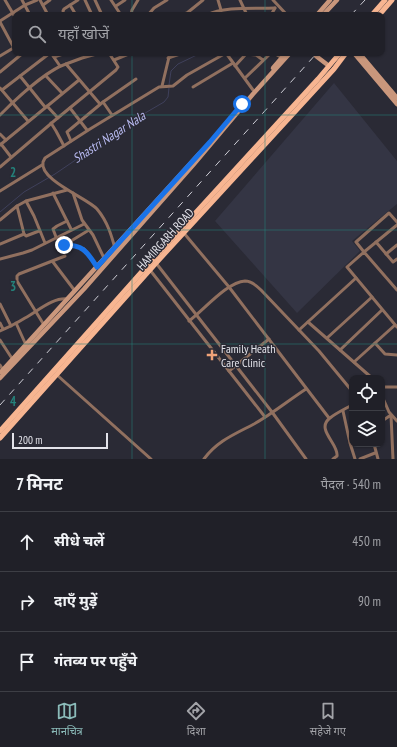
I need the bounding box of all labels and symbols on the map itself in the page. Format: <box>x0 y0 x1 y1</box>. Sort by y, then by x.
route start <box>233 95 251 113</box>
water label: Shastri Nagar Nala <box>69 107 149 167</box>
text: 2 <box>10 164 16 181</box>
street label: HAMIRGARH ROAD <box>133 205 197 273</box>
route end <box>55 236 73 254</box>
text: 3 <box>10 278 16 295</box>
place label: Family Heath Care Clinic <box>221 341 275 370</box>
marker: Family Heath Care Clinic <box>206 349 218 361</box>
text: 4 <box>10 393 17 410</box>
scale bar <box>12 431 108 450</box>

